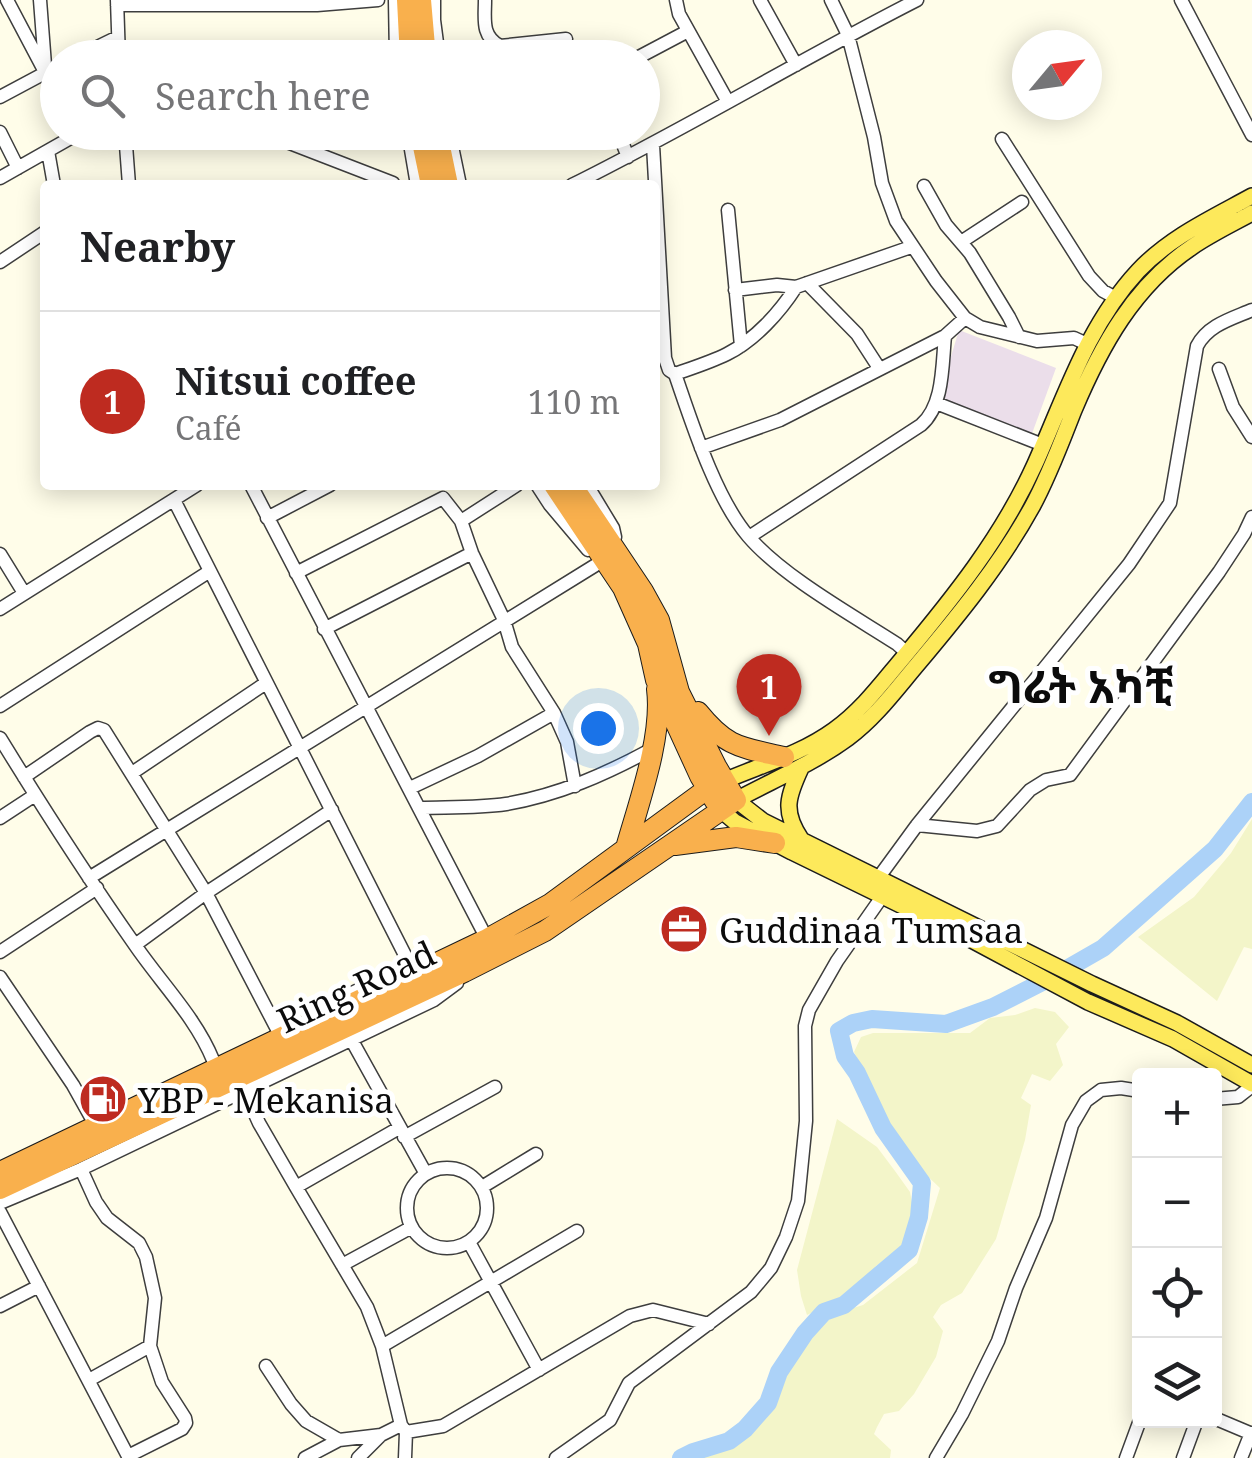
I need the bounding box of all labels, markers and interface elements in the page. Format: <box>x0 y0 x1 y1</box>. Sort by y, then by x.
north arrow <box>1012 30 1102 120</box>
search box <box>40 40 660 150</box>
icon: search <box>75 68 130 123</box>
text: Search here <box>155 69 371 121</box>
text: Nearby <box>80 217 235 274</box>
text: Nitsui coffee <box>175 354 416 406</box>
text: 1 <box>103 380 122 423</box>
text: 110 m <box>528 380 620 423</box>
text: Café <box>175 406 242 449</box>
pin: 1 <box>736 654 802 736</box>
district label: ግሬት አካቺ <box>988 655 1174 716</box>
your location <box>573 703 624 754</box>
office icon: Guddinaa Tumsaa <box>658 903 710 955</box>
place label: Guddinaa Tumsaa <box>719 906 1023 953</box>
street label: Ring Road <box>269 929 443 1043</box>
map controls <box>1132 1068 1222 1428</box>
button: + <box>1132 1068 1222 1158</box>
fuel station icon: YBP - Mekanisa <box>77 1073 129 1125</box>
place label: YBP - Mekanisa <box>137 1076 394 1123</box>
button: − <box>1132 1158 1222 1248</box>
button: locate <box>1132 1248 1222 1338</box>
button: layers <box>1132 1338 1222 1428</box>

